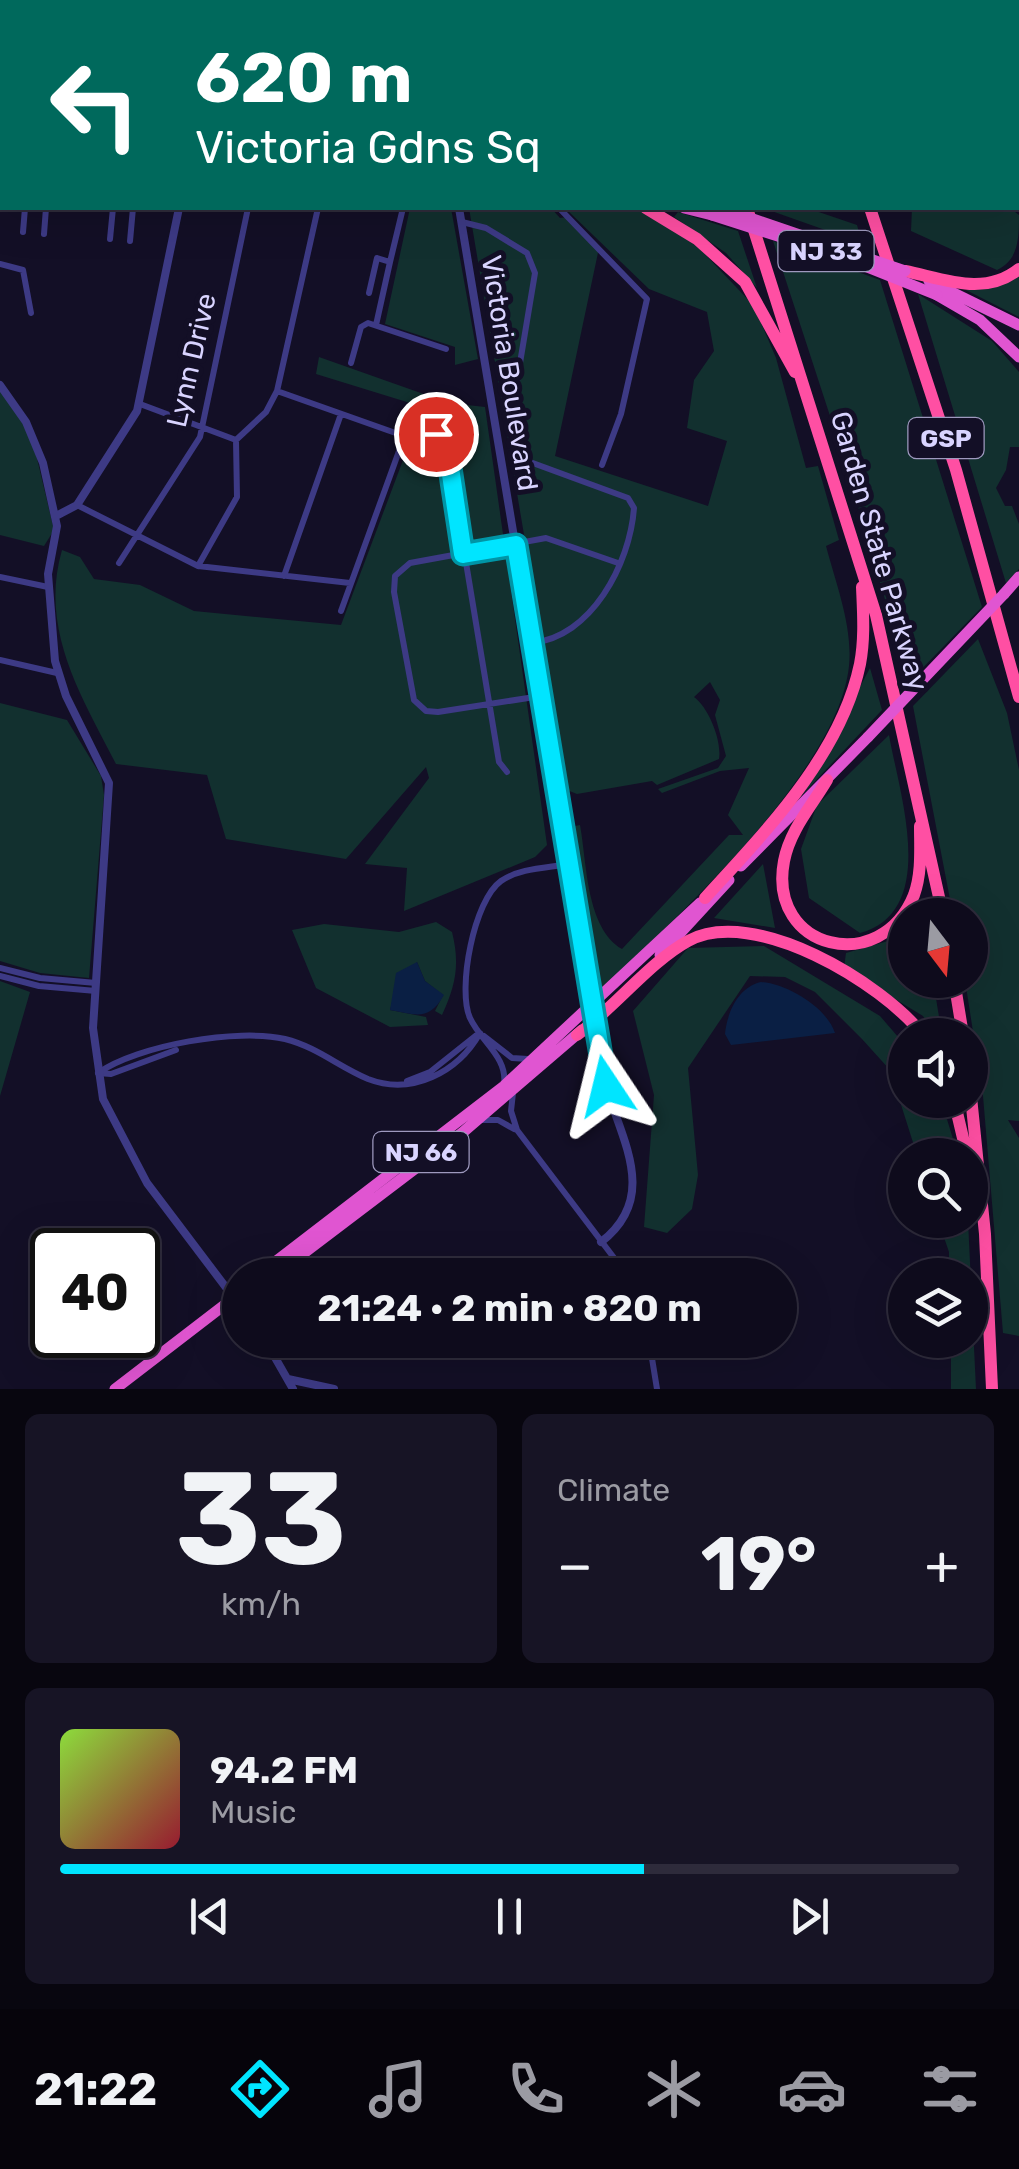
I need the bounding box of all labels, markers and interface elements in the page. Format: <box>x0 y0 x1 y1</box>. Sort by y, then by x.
text: 620 m <box>195 37 413 120</box>
icon: left <box>30 40 160 170</box>
text: Victoria Gdns Sq <box>195 121 541 174</box>
road number: NJ 33 <box>778 231 874 271</box>
street label: Victoria Boulevard <box>475 253 544 493</box>
street label: Lynn Drive <box>160 290 223 430</box>
pin <box>394 392 479 477</box>
icon: arrive <box>409 407 464 462</box>
street label: Garden State Parkway <box>824 408 935 695</box>
road number: GSP <box>908 418 984 458</box>
north arrow <box>888 898 988 998</box>
map controls <box>888 898 988 1358</box>
button: sound <box>888 1018 988 1118</box>
position arrow <box>554 1034 658 1138</box>
road number: NJ 66 <box>374 1132 468 1172</box>
button: search <box>888 1138 988 1238</box>
speed limit sign: 40 <box>30 1228 160 1358</box>
button: layers <box>888 1258 988 1358</box>
text: 21:24 · 2 min · 820 m <box>317 1285 702 1331</box>
text: 33 <box>175 1442 347 1597</box>
text: Climate <box>557 1471 670 1509</box>
text: 19° <box>701 1520 817 1609</box>
text: − <box>557 1533 593 1598</box>
text: + <box>925 1533 959 1598</box>
text: km/h <box>221 1585 301 1623</box>
text: 94.2 FM <box>210 1747 358 1793</box>
text: Music <box>210 1793 296 1831</box>
icon: previous <box>182 1889 237 1944</box>
icon: pause <box>482 1889 537 1944</box>
icon: next <box>782 1889 837 1944</box>
icon: directions <box>225 2054 295 2124</box>
icon: music <box>363 2054 433 2124</box>
icon: phone <box>501 2054 571 2124</box>
icon: climate <box>639 2054 709 2124</box>
icon: car <box>777 2054 847 2124</box>
icon: filters <box>915 2054 985 2124</box>
text: 21:22 <box>34 2063 157 2116</box>

